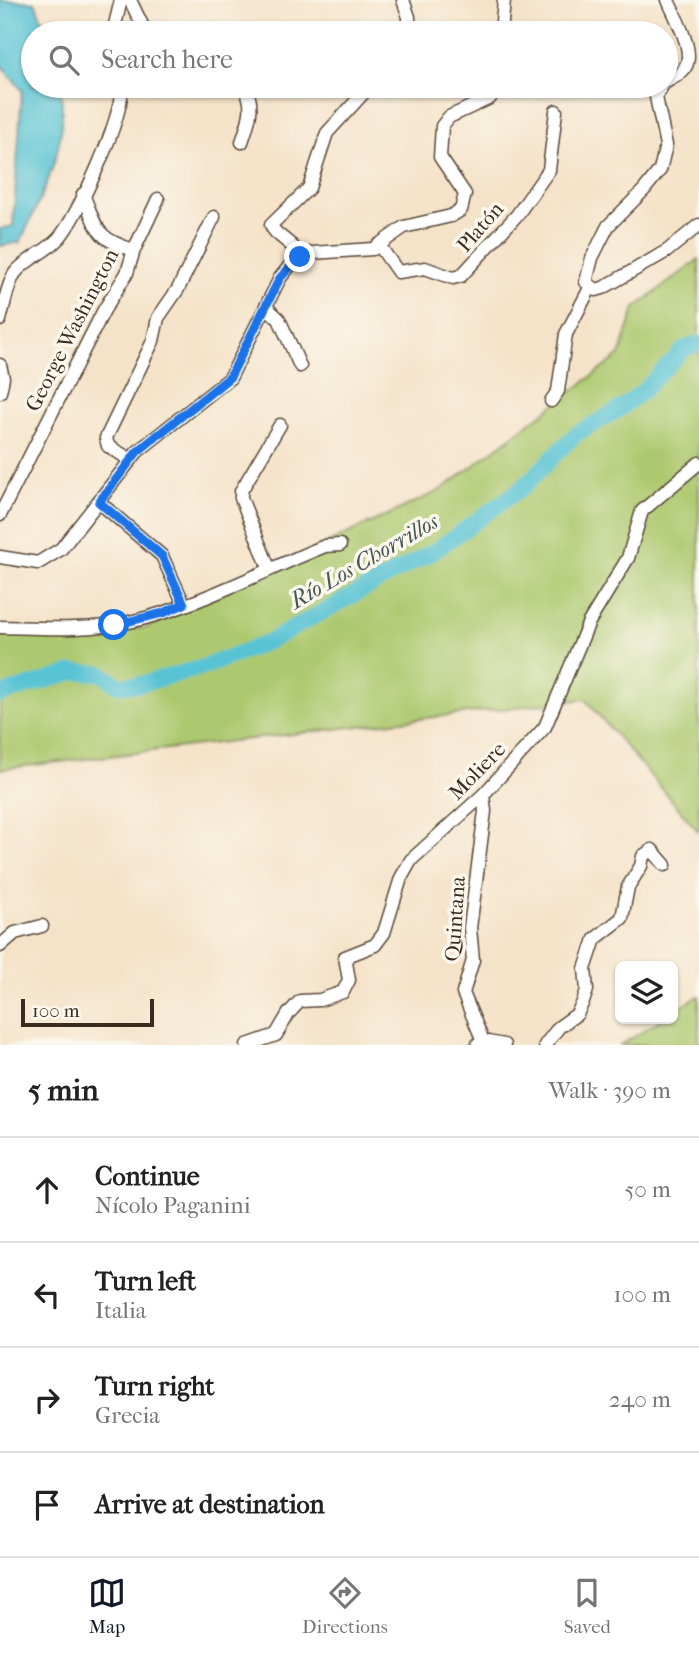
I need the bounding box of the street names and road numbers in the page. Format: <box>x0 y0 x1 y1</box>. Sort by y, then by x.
street label: Platón <box>452 197 508 257</box>
street label: George Washington <box>21 245 123 415</box>
street label: Moliere <box>444 737 510 805</box>
street label: Quintana <box>440 875 470 962</box>

